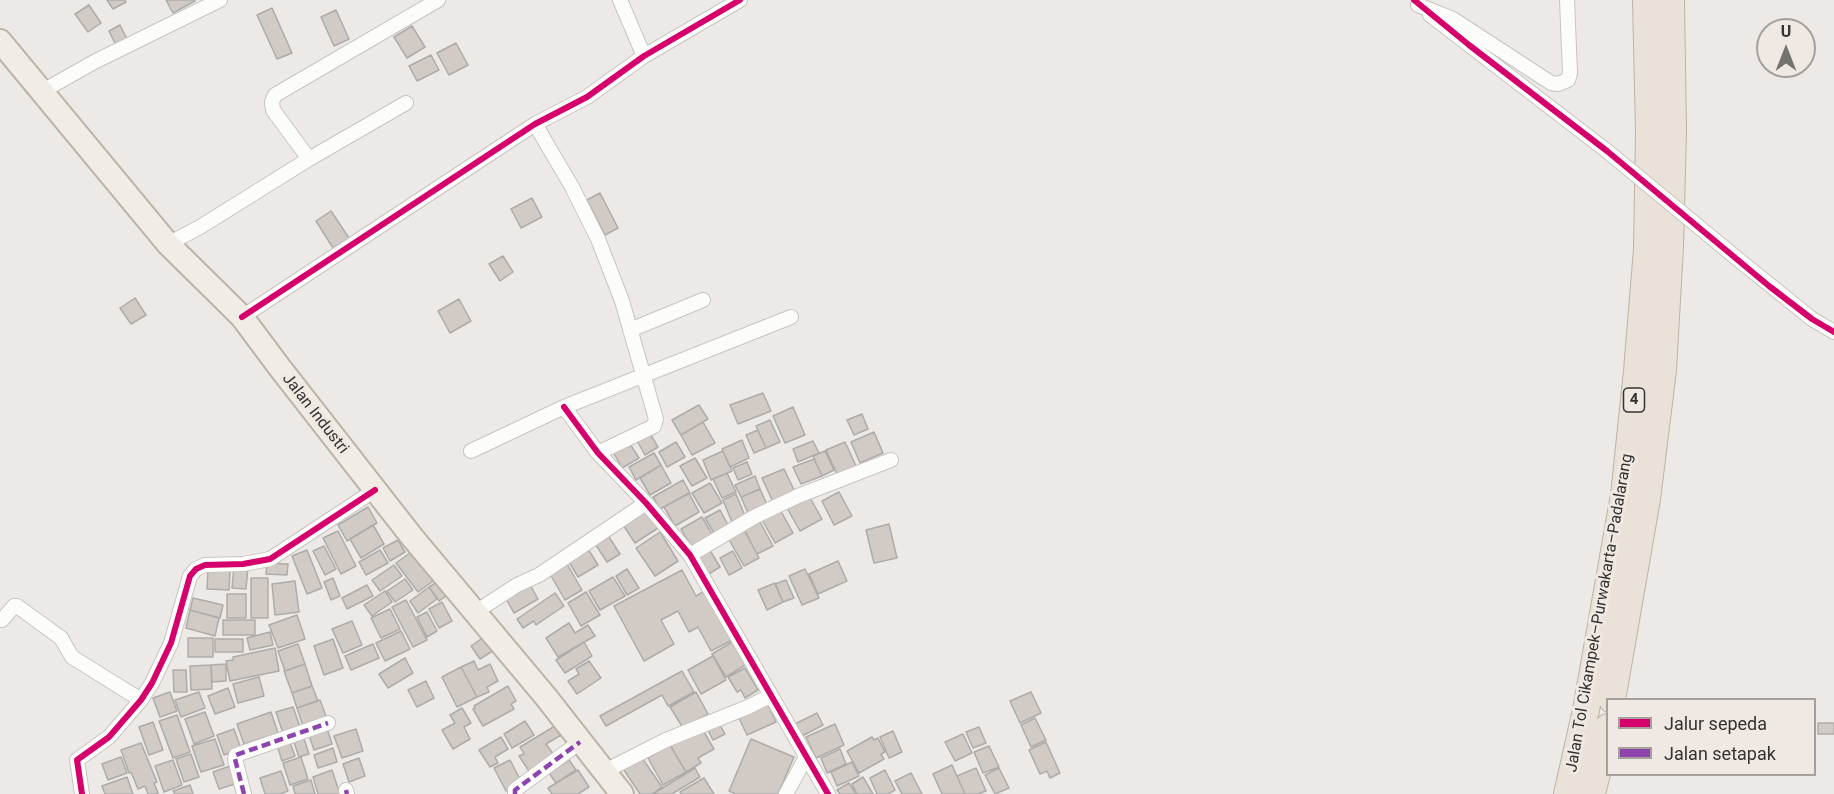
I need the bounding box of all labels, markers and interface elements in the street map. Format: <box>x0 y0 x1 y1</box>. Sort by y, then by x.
north arrow <box>1756 18 1816 78</box>
text: U <box>1781 22 1791 41</box>
street label: Jalan Industri <box>278 370 352 458</box>
road number: 4 <box>1624 388 1644 412</box>
street label: Jalan Tol Cikampek–Purwakarta–Padalarang <box>1563 452 1637 774</box>
legend <box>1606 698 1816 776</box>
text: Jalur sepeda <box>1664 713 1767 734</box>
text: Jalan setapak <box>1664 743 1776 764</box>

